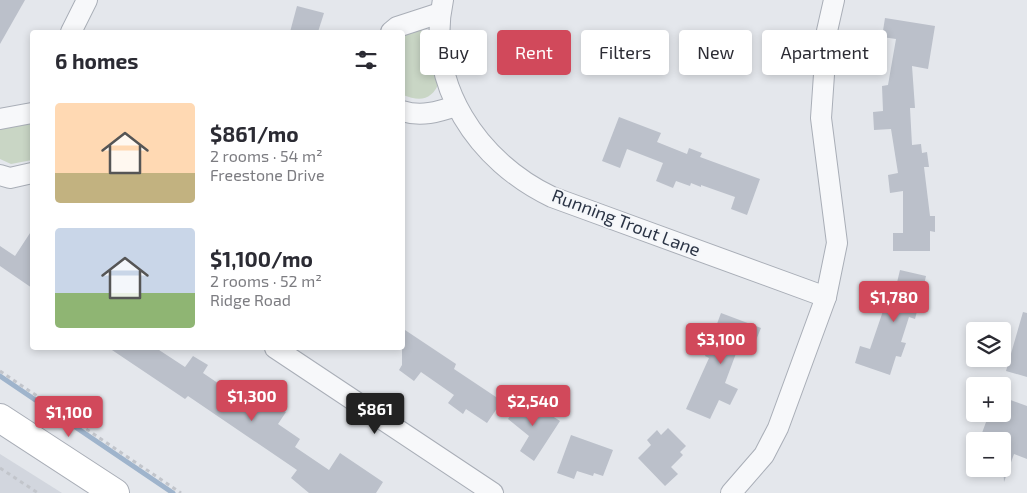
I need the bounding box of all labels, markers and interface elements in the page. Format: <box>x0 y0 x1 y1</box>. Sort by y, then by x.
chip: Buy <box>420 30 487 75</box>
chip: Rent <box>497 30 571 75</box>
chip: Filters <box>581 30 669 75</box>
chip: New <box>679 30 752 75</box>
chip: Apartment <box>762 30 887 75</box>
icon: filters <box>352 46 380 74</box>
text: 6 homes <box>55 48 138 73</box>
text: $861/mo <box>210 121 299 146</box>
icon: home <box>95 123 155 183</box>
text: 2 rooms · 54 m² <box>210 146 323 165</box>
text: Freestone Drive <box>210 165 325 184</box>
street label: Running Trout Lane <box>549 184 704 261</box>
text: $1,100/mo <box>210 246 313 271</box>
icon: home <box>95 248 155 308</box>
text: 2 rooms · 52 m² <box>210 271 322 290</box>
pin: $1,780 <box>853 280 935 323</box>
text: $1,780 <box>870 287 918 306</box>
text: Ridge Road <box>210 290 291 309</box>
pin: $3,100 <box>680 322 762 365</box>
map controls <box>966 322 1011 477</box>
button: layers <box>966 322 1011 367</box>
text: $3,100 <box>697 329 745 348</box>
button: + <box>966 377 1011 422</box>
pin: $1,300 <box>211 380 293 422</box>
pin: $2,540 <box>492 384 574 427</box>
text: $1,300 <box>227 386 277 405</box>
text: $2,540 <box>507 391 559 410</box>
pin: $861 <box>345 392 405 435</box>
pin: $1,100 <box>28 396 110 438</box>
text: $861 <box>357 399 393 418</box>
text: $1,100 <box>46 402 92 421</box>
button: − <box>966 432 1011 477</box>

